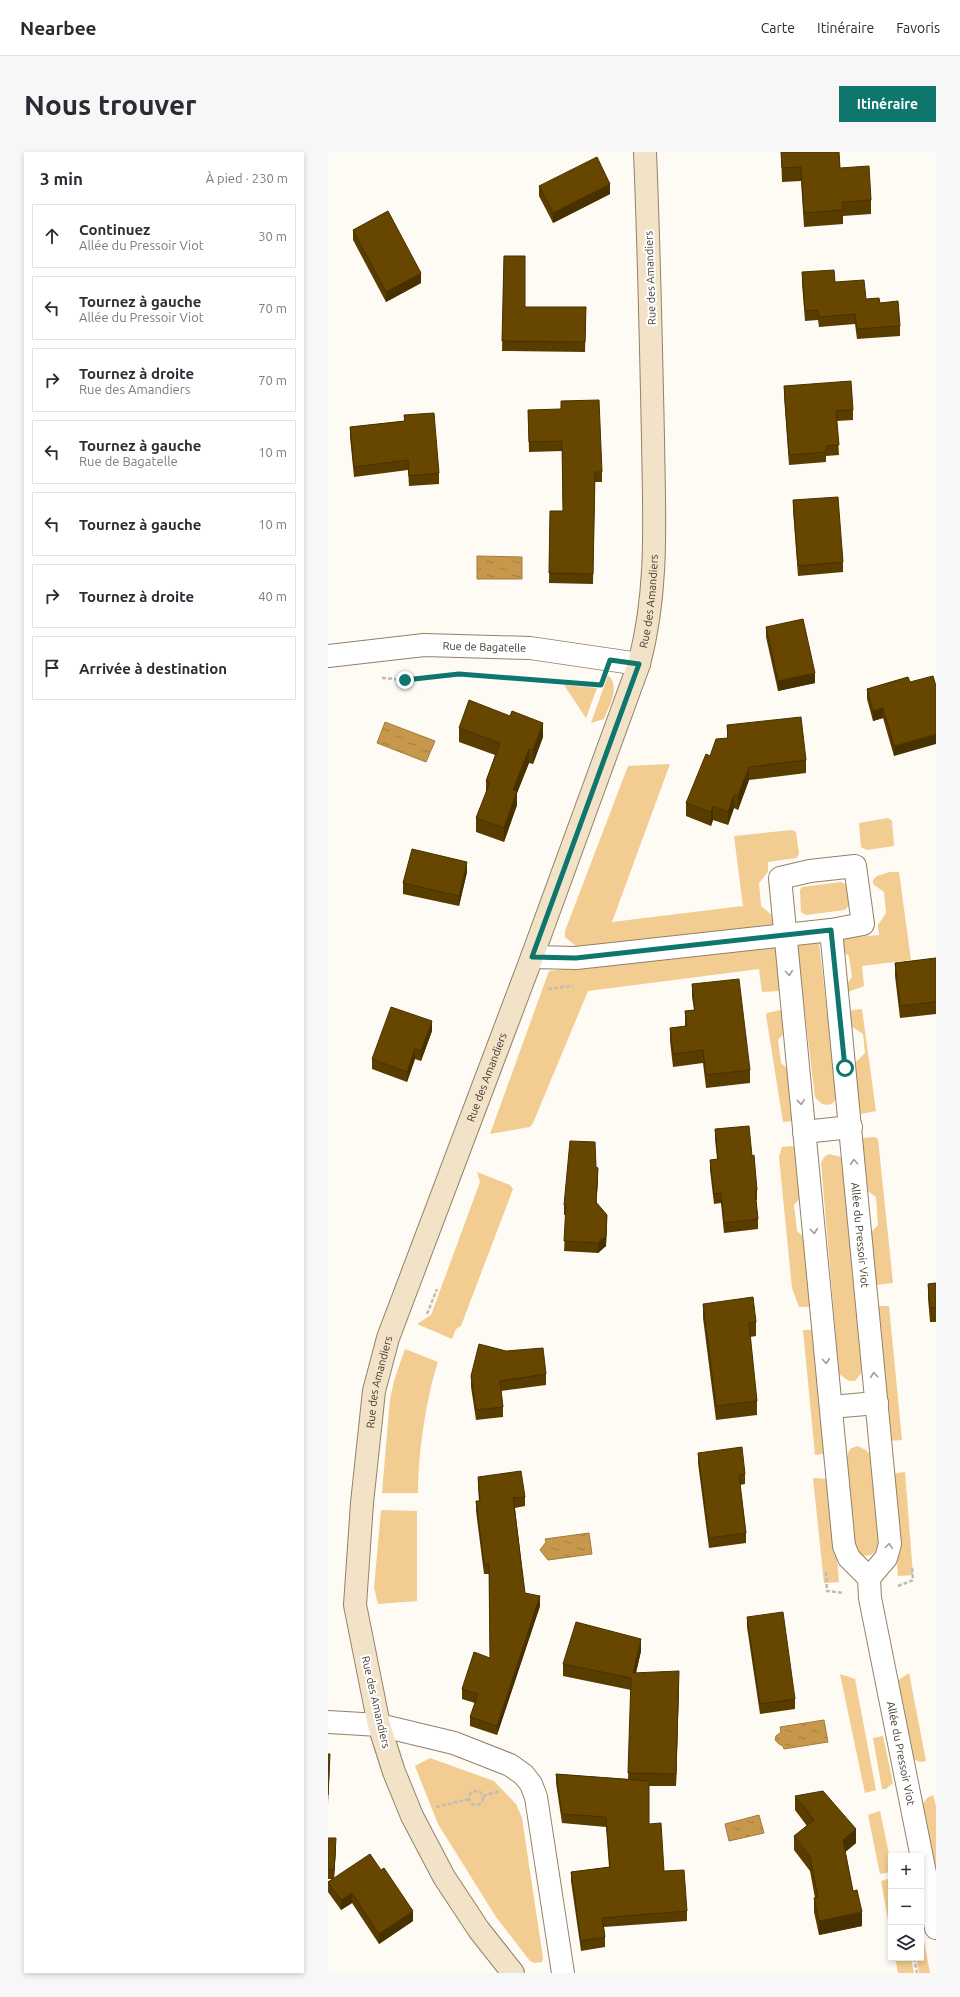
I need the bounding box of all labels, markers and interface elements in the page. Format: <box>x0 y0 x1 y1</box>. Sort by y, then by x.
text: Nearbee <box>20 17 97 39</box>
text: Carte <box>761 20 795 36</box>
text: Itinéraire <box>817 20 874 36</box>
text: Favoris <box>896 20 940 36</box>
button: Itinéraire <box>839 86 936 122</box>
text: Nous trouver <box>24 89 197 120</box>
text: 3 min <box>40 169 83 188</box>
text: À pied · 230 m <box>206 171 288 185</box>
text: Continuez <box>79 221 150 238</box>
icon: ahead <box>41 225 63 247</box>
text: 30 m <box>258 229 287 243</box>
street label: Rue des Amandiers <box>642 230 658 325</box>
text: Allée du Pressoir Viot <box>79 238 204 252</box>
text: Tournez à gauche <box>79 293 202 310</box>
icon: left <box>41 297 63 319</box>
text: 70 m <box>258 301 287 315</box>
text: Allée du Pressoir Viot <box>79 310 204 324</box>
text: Tournez à droite <box>79 365 194 382</box>
icon: right <box>41 369 63 391</box>
text: 70 m <box>258 373 287 387</box>
text: Rue des Amandiers <box>79 382 190 396</box>
text: Tournez à gauche <box>79 437 202 454</box>
icon: left <box>41 441 63 463</box>
text: 10 m <box>258 445 287 459</box>
text: Rue de Bagatelle <box>79 454 178 468</box>
icon: left <box>41 513 63 535</box>
text: Tournez à gauche <box>79 516 202 533</box>
text: 10 m <box>258 517 287 531</box>
street label: Rue des Amandiers <box>637 554 660 649</box>
icon: right <box>41 585 63 607</box>
text: Tournez à droite <box>79 588 194 605</box>
text: 40 m <box>258 589 287 603</box>
street label: Rue de Bagatelle <box>442 640 526 654</box>
icon: arrive <box>41 657 63 679</box>
text: Arrivée à destination <box>79 660 227 677</box>
route end <box>396 671 414 689</box>
one-way arrow <box>784 970 793 976</box>
street label: Rue des Amandiers <box>464 1031 509 1123</box>
route start <box>836 1059 854 1077</box>
one-way arrow <box>797 1099 806 1105</box>
one-way arrow <box>850 1158 859 1165</box>
street label: Allée du Pressoir Viot <box>849 1182 871 1289</box>
one-way arrow <box>809 1228 818 1234</box>
street label: Rue des Amandiers <box>364 1334 394 1429</box>
one-way arrow <box>822 1358 831 1364</box>
one-way arrow <box>870 1372 879 1378</box>
one-way arrow <box>884 1542 893 1549</box>
street label: Rue des Amandiers <box>360 1655 392 1749</box>
street label: Allée du Pressoir Viot <box>885 1700 917 1807</box>
map controls <box>888 1853 924 1961</box>
button: + <box>888 1853 924 1889</box>
button: − <box>888 1889 924 1925</box>
button: layers <box>888 1925 924 1961</box>

